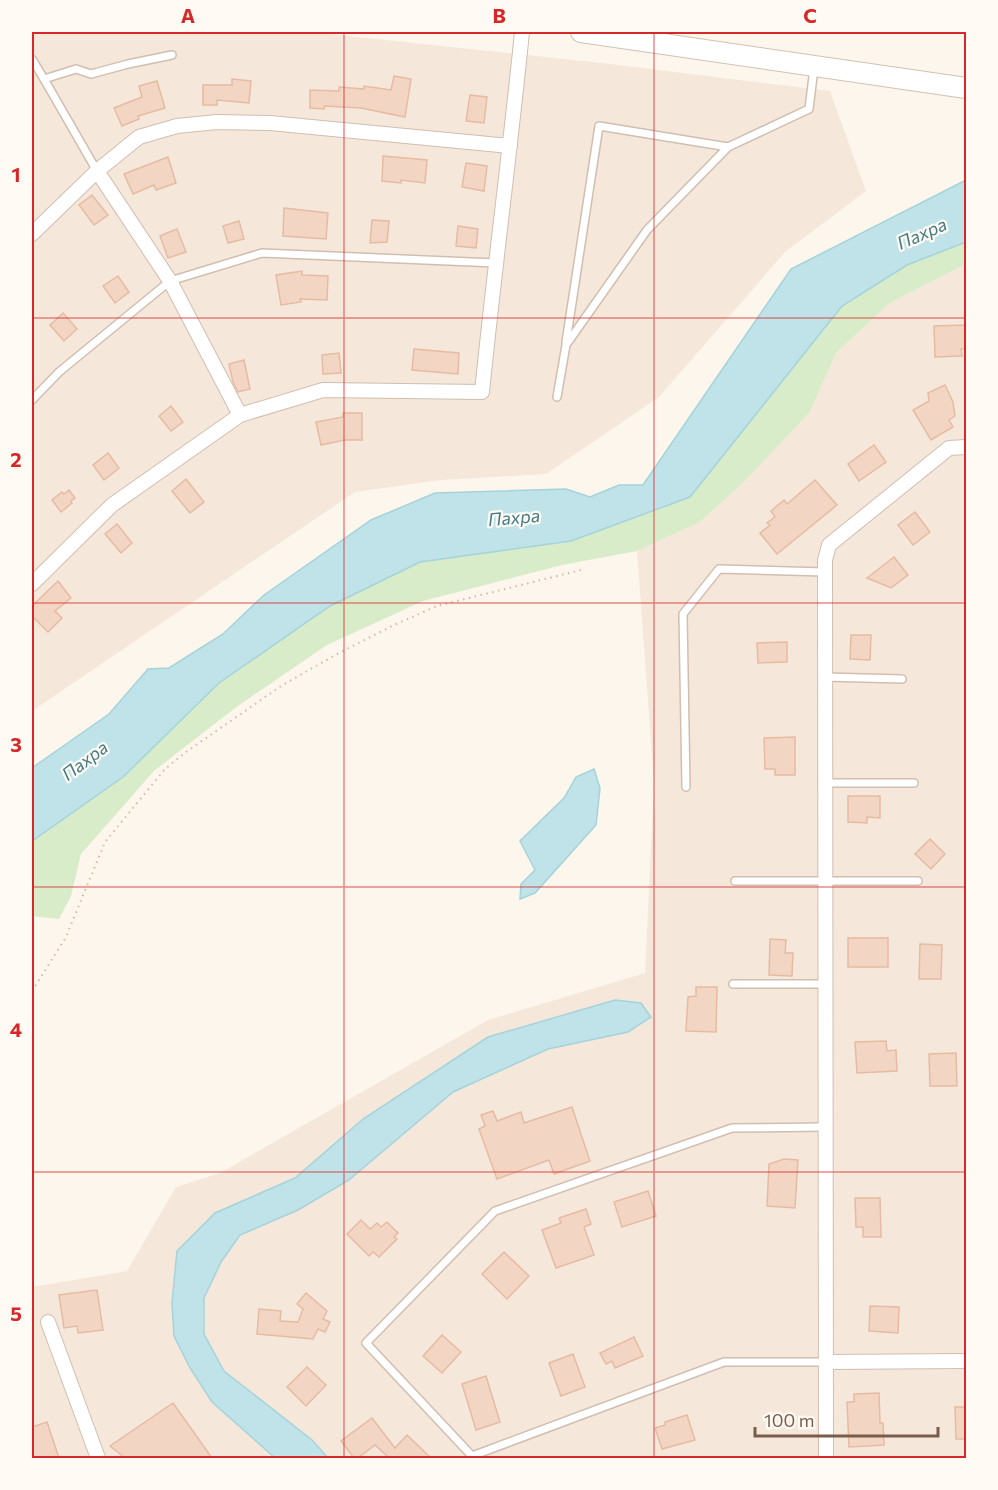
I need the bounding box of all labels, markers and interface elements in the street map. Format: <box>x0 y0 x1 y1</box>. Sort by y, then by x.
text: A <box>181 3 195 27</box>
text: B <box>492 3 506 27</box>
text: C <box>803 3 817 27</box>
text: 1 <box>11 162 21 186</box>
water label: Пахра <box>893 212 950 254</box>
text: 2 <box>10 447 22 471</box>
water label: Пахра <box>487 504 541 530</box>
text: 3 <box>10 732 22 756</box>
water label: Пахра <box>57 736 112 785</box>
text: 4 <box>10 1017 22 1041</box>
text: 5 <box>10 1301 22 1325</box>
scale bar <box>755 1400 938 1438</box>
text: 100 m <box>764 1409 814 1431</box>

